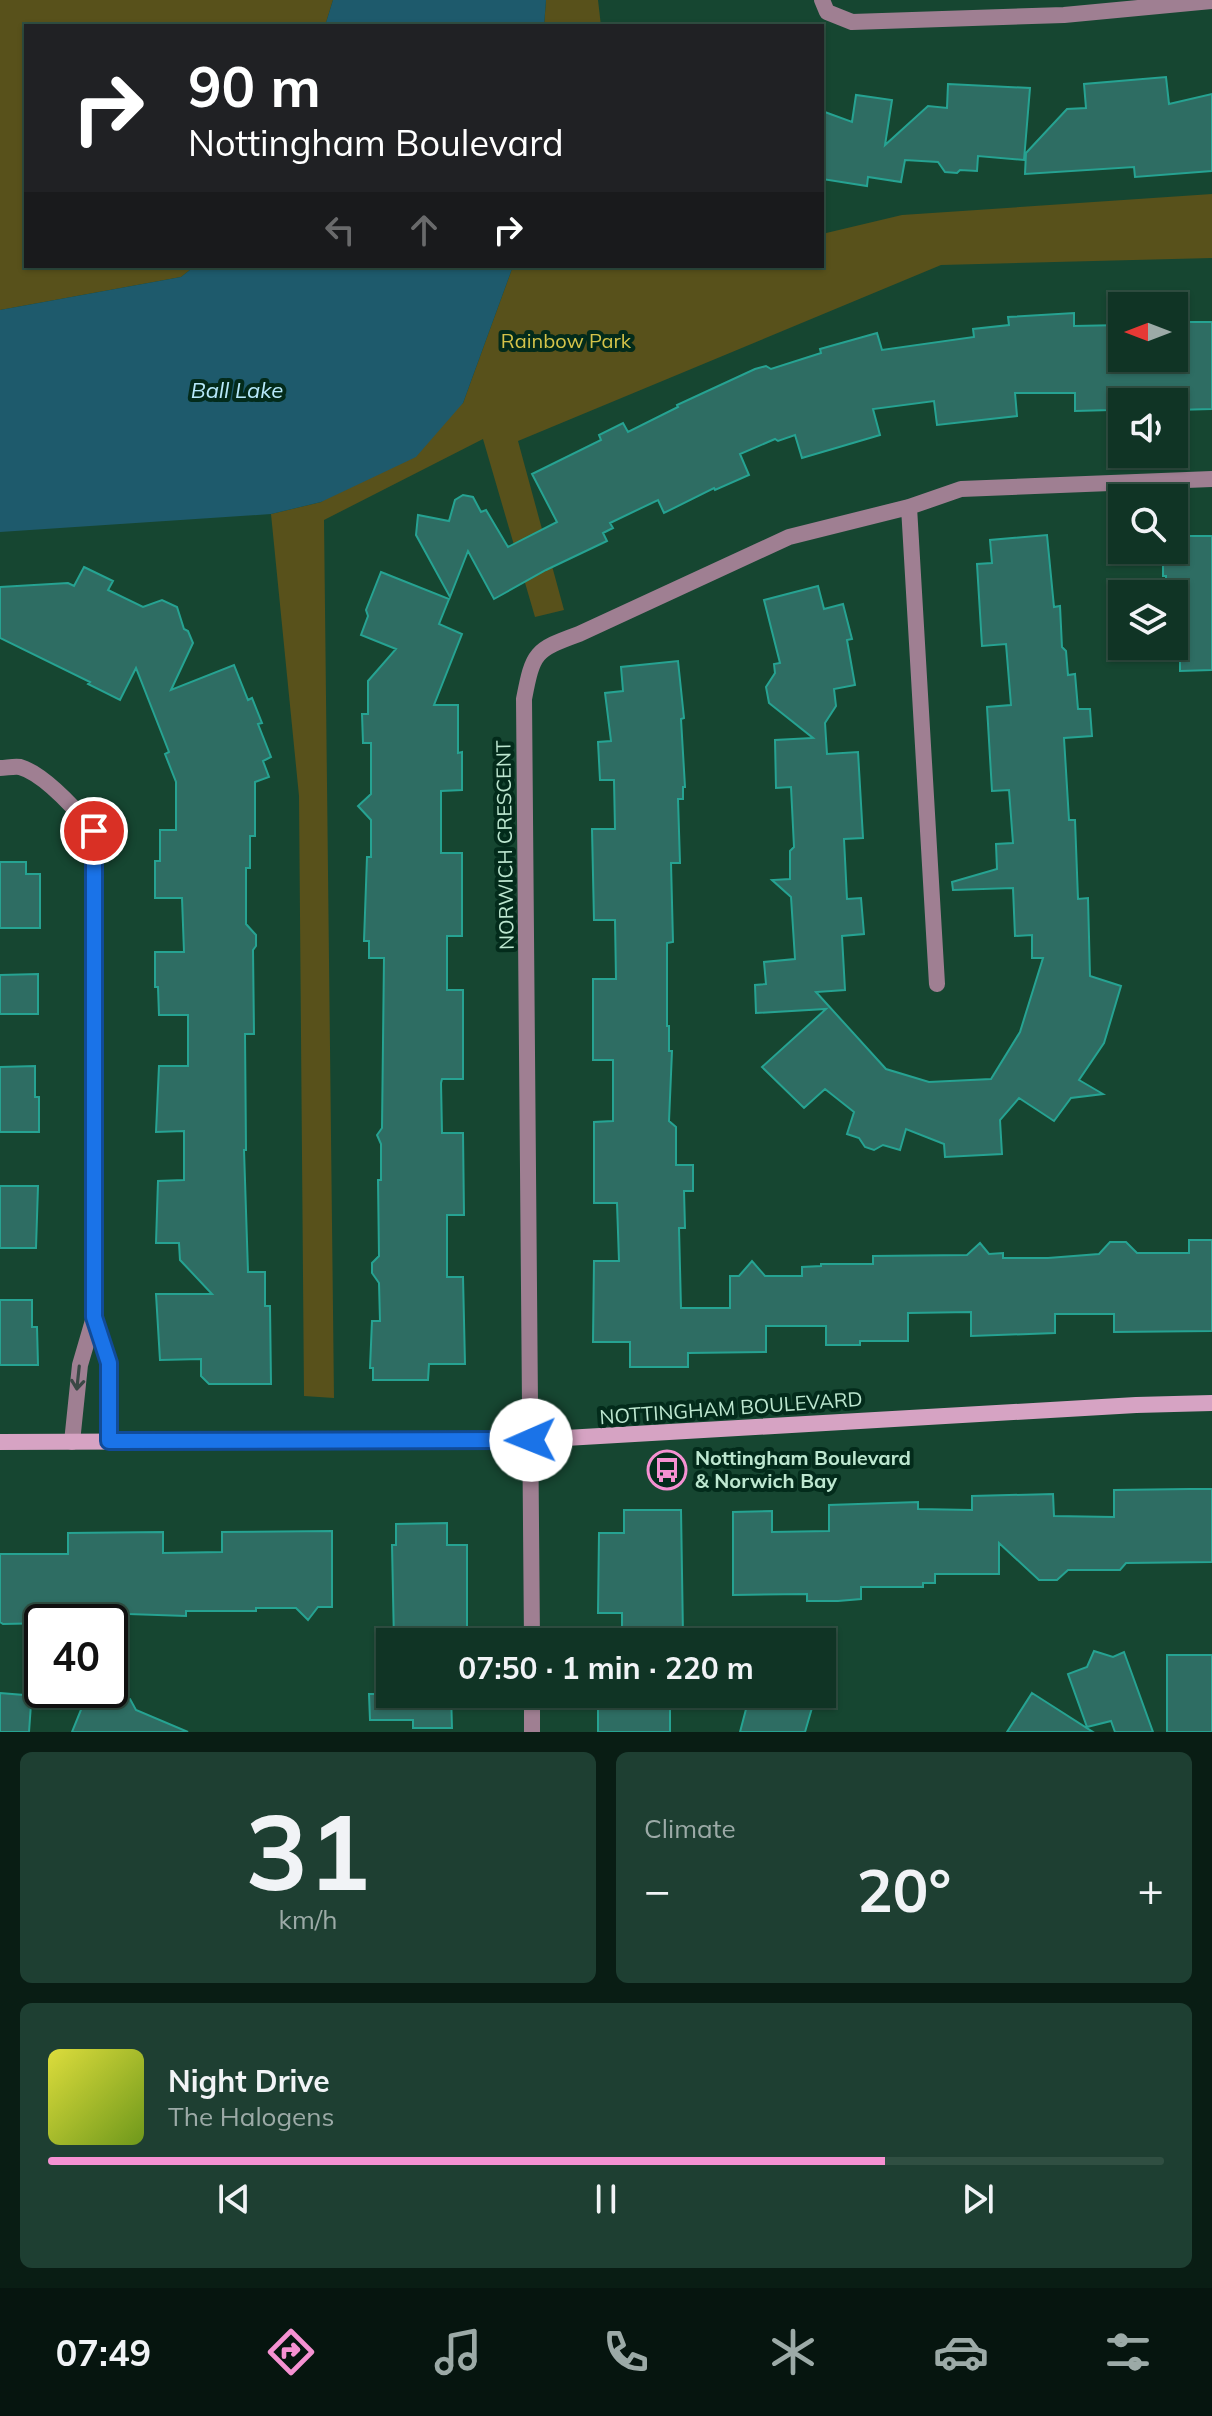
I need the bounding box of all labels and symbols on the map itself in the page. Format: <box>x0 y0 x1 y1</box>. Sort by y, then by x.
north arrow <box>1108 292 1188 372</box>
park label: Rainbow Park <box>501 328 632 353</box>
water label: Ball Lake <box>191 376 283 404</box>
street label: NORWICH CRESCENT <box>490 740 519 950</box>
pin <box>60 797 128 865</box>
one-way arrow <box>71 1364 86 1391</box>
street label: NOTTINGHAM BOULEVARD <box>599 1386 863 1429</box>
position arrow <box>489 1398 573 1482</box>
place label: Nottingham Boulevard & Norwich Bay <box>695 1445 911 1493</box>
bus stop icon: Nottingham Boulevard & Norwich Bay <box>646 1449 688 1491</box>
speed limit sign: 40 <box>24 1604 128 1708</box>

